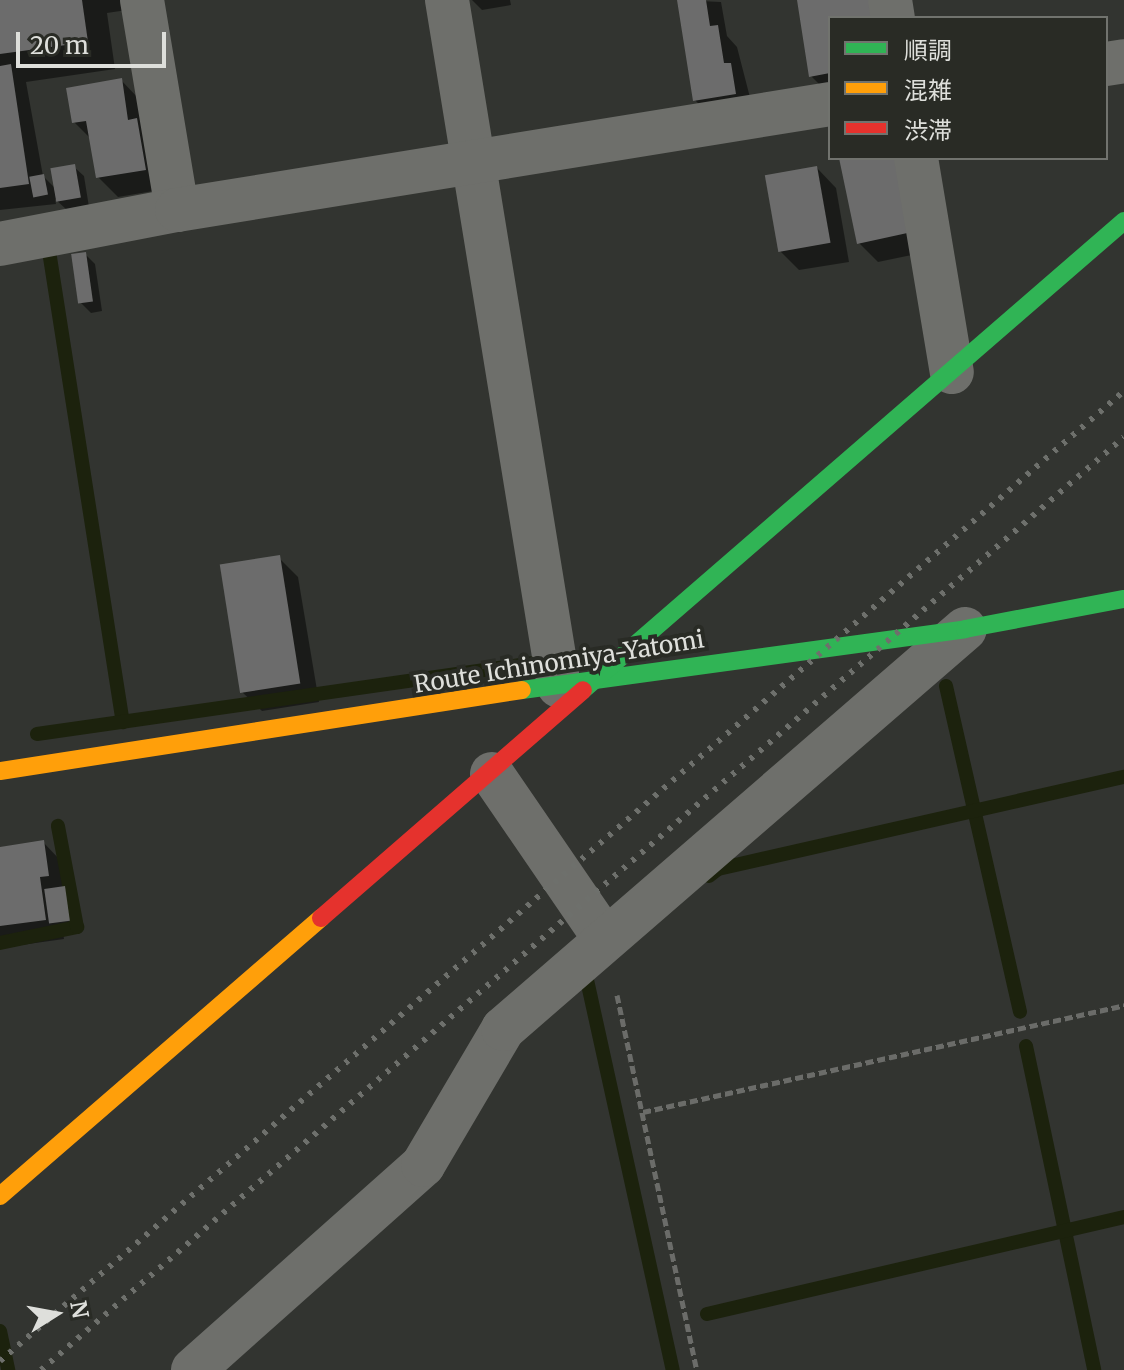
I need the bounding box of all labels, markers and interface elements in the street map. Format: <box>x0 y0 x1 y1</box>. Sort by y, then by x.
scale bar <box>20 16 170 66</box>
legend <box>828 16 1108 160</box>
text: 20 m <box>30 30 89 61</box>
text: 順調 <box>904 35 952 66</box>
text: 混雑 <box>904 75 952 106</box>
text: 渋滞 <box>904 115 952 146</box>
street label: Route Ichinomiya-Yatomi <box>412 625 706 699</box>
north arrow <box>16 1274 96 1354</box>
text: N <box>64 1298 95 1321</box>

